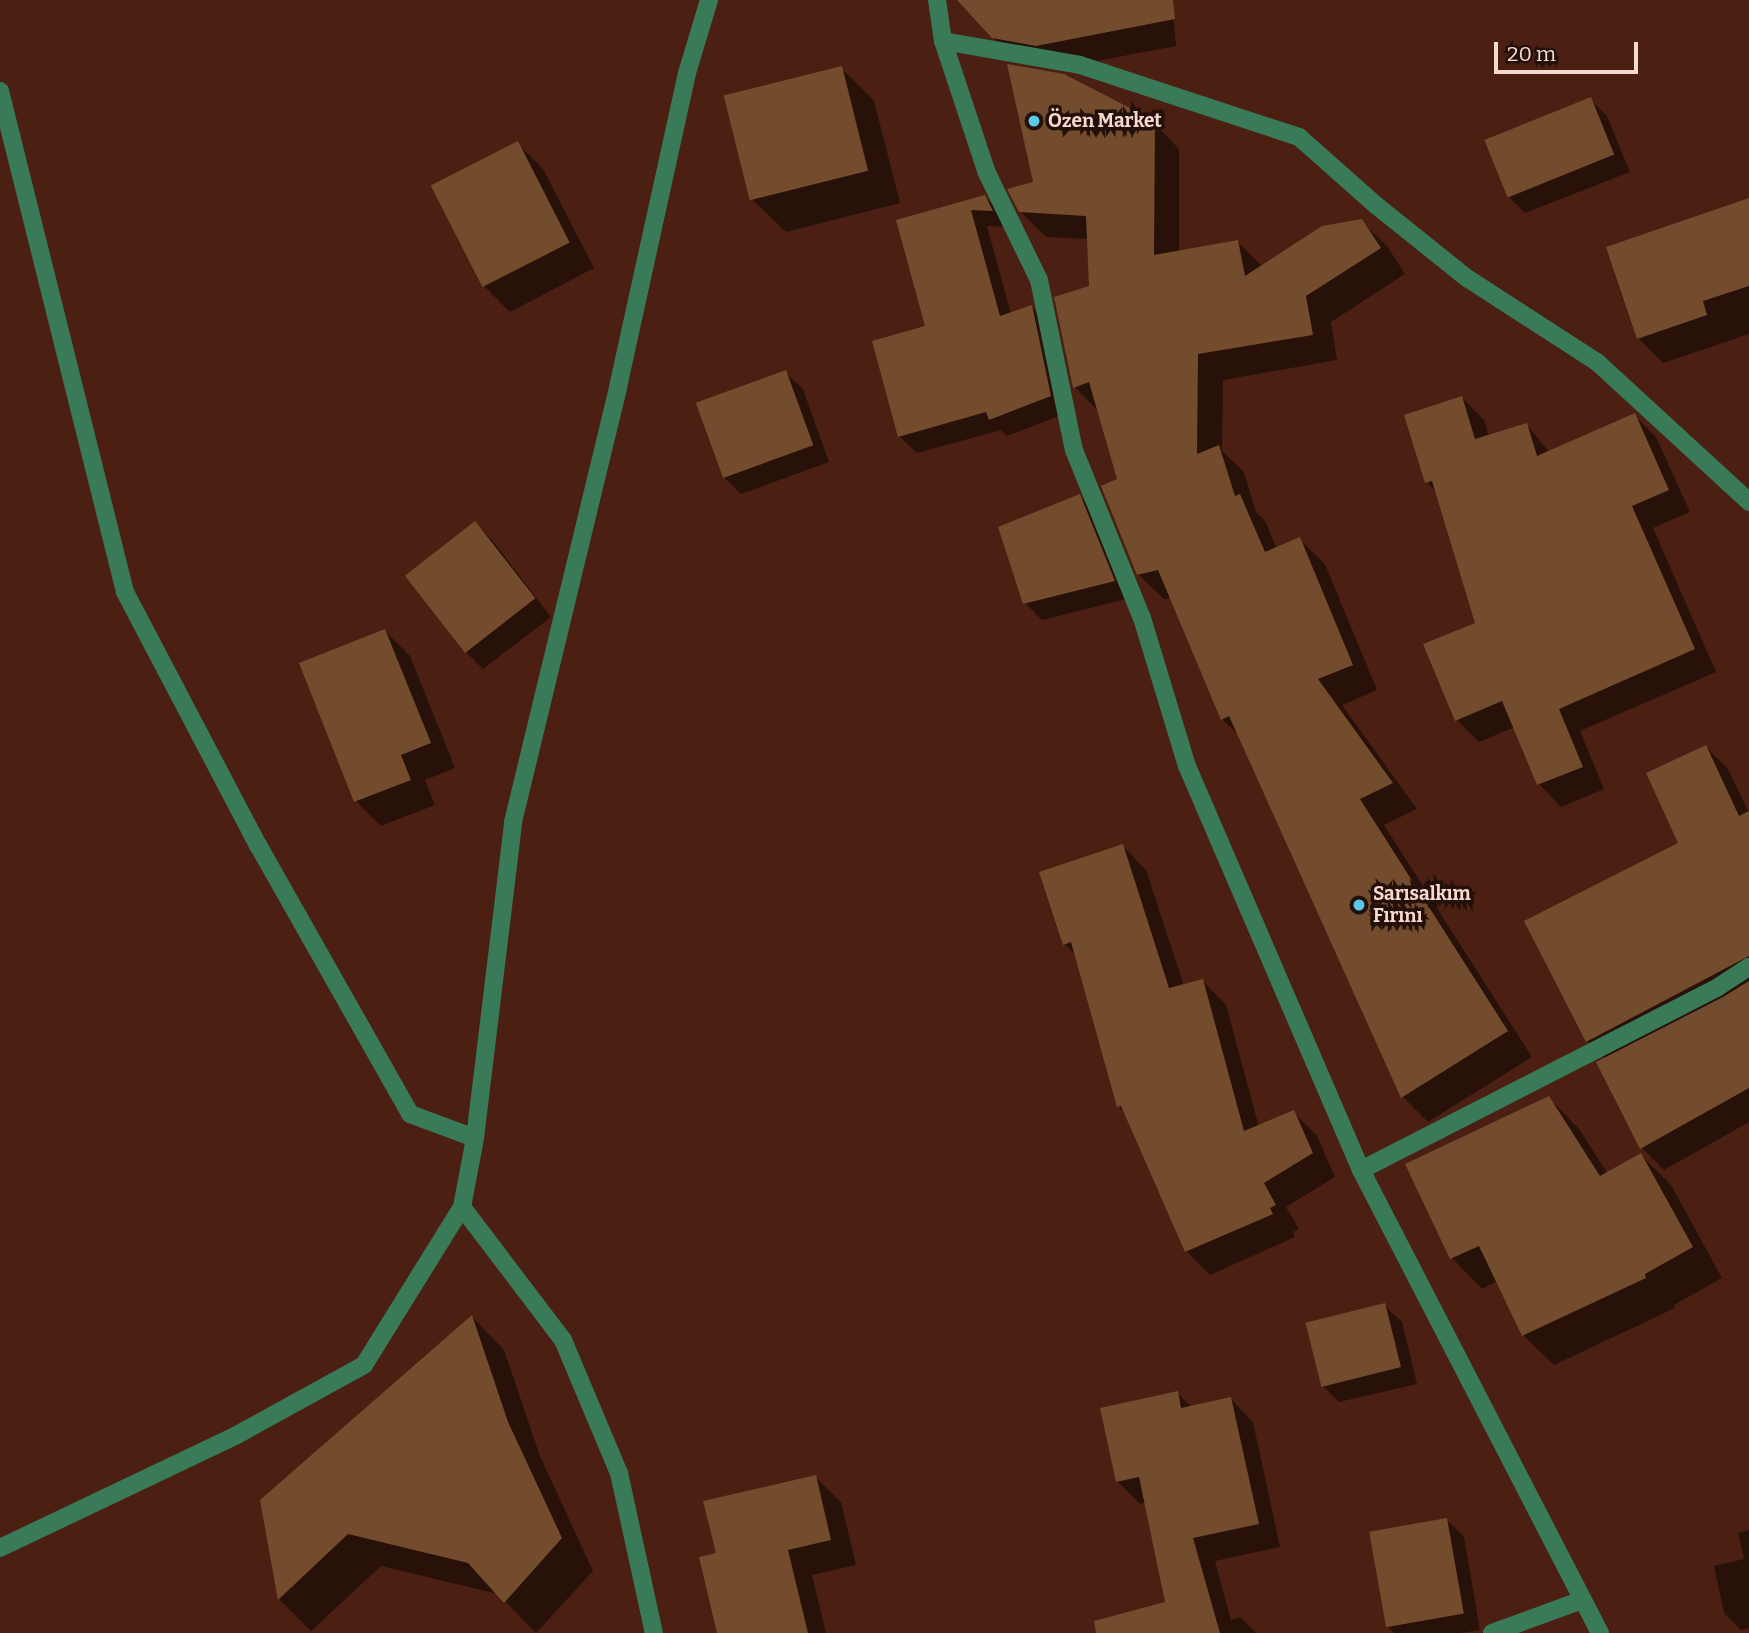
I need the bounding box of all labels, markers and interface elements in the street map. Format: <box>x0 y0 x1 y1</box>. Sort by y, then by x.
scale bar <box>1497 28 1640 72</box>
text: 20 m <box>1507 41 1556 67</box>
place label: Özen Market <box>1048 110 1162 132</box>
marker: Özen Market <box>1026 113 1042 129</box>
place label: Sarısalkım Fırını <box>1373 883 1471 927</box>
marker: Sarısalkım Fırını <box>1351 897 1367 913</box>

